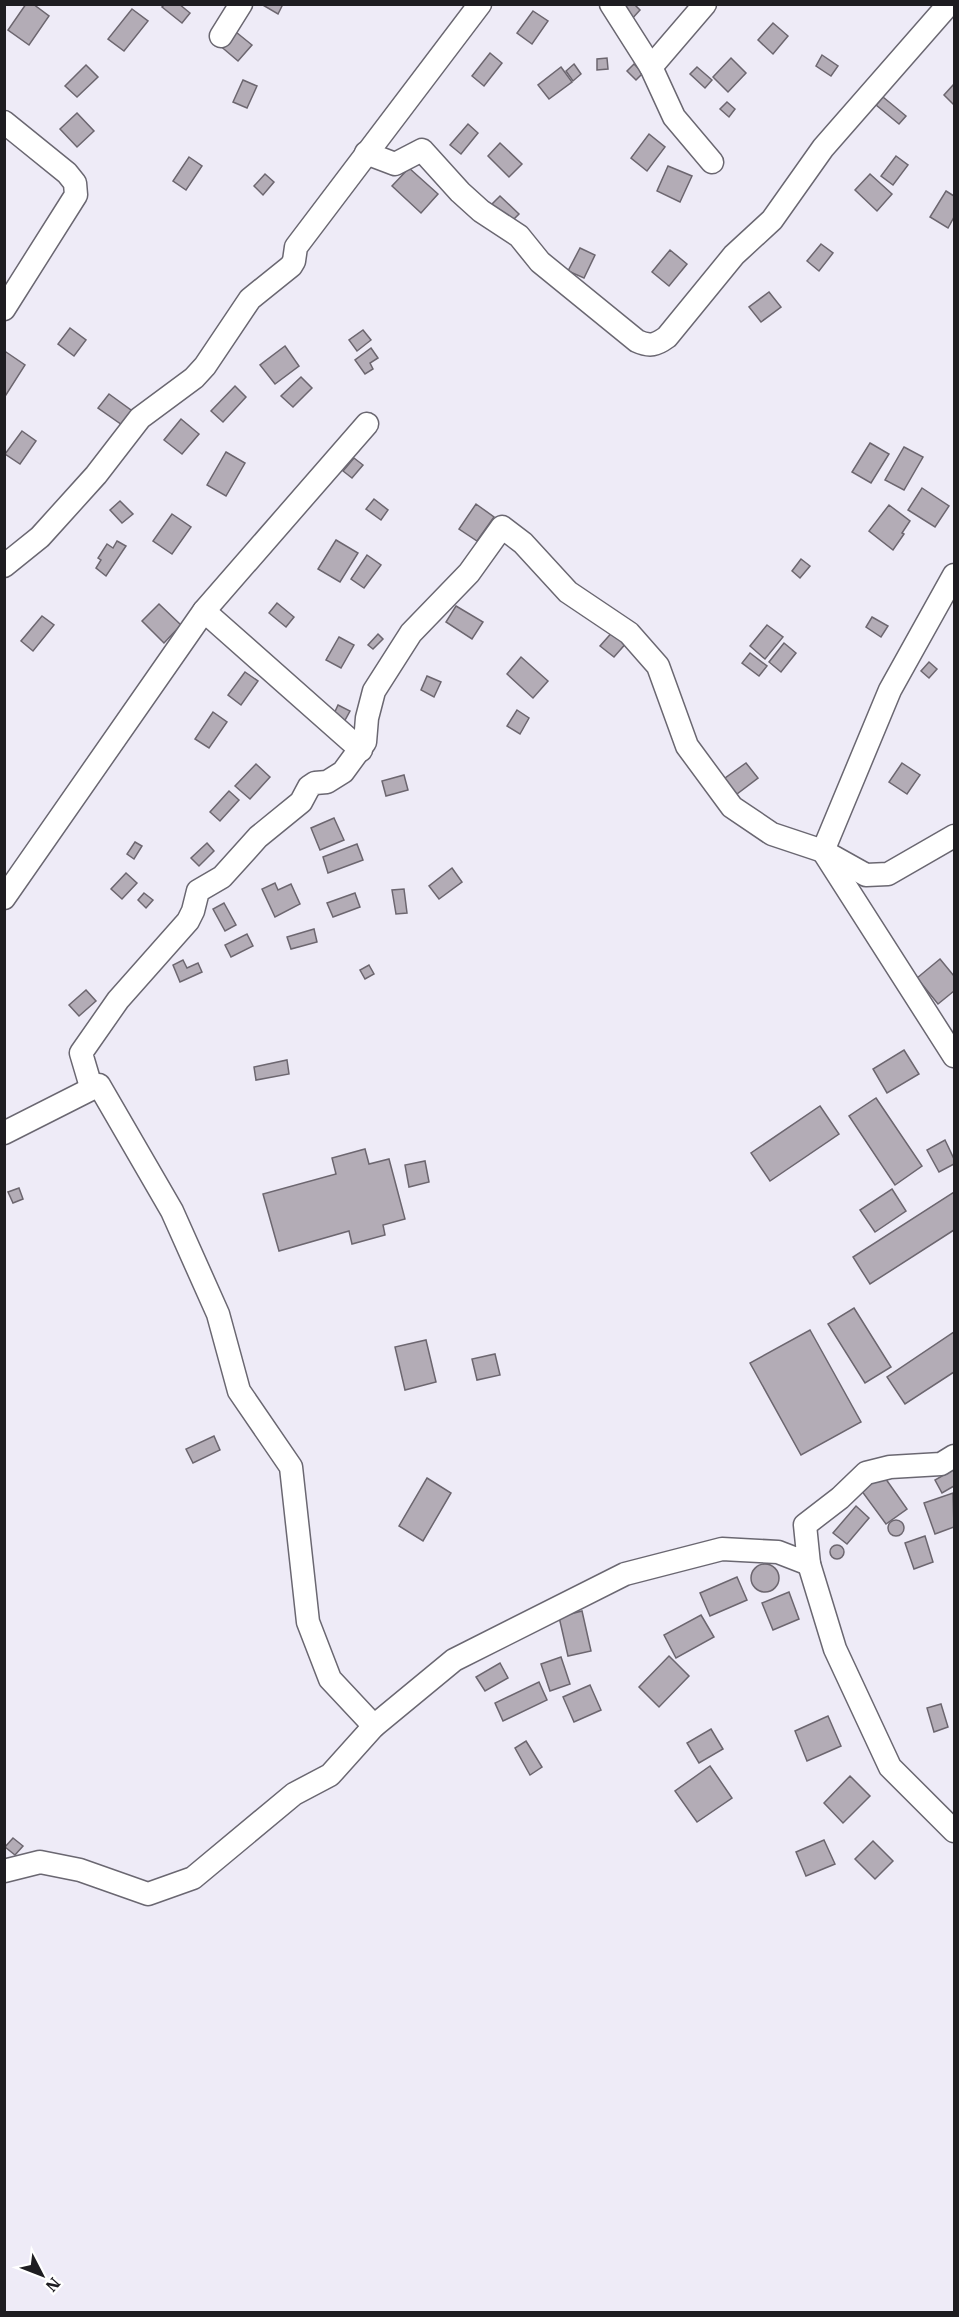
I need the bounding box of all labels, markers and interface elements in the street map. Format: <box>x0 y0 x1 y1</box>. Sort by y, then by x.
north arrow <box>12 2245 72 2305</box>
text: N <box>41 2274 65 2296</box>

